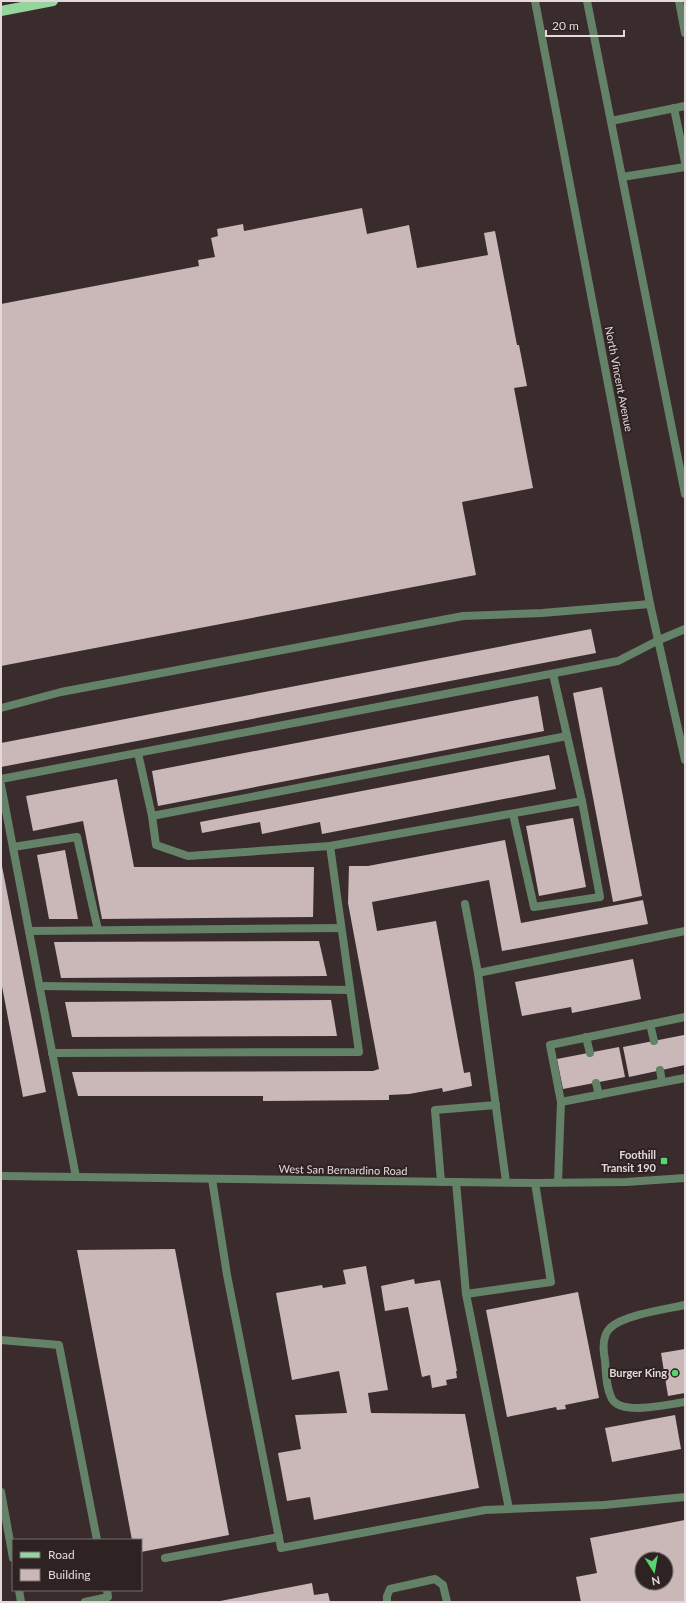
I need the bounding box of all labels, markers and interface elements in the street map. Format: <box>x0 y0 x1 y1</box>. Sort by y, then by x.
scale bar <box>546 12 624 38</box>
text: 20 m <box>552 18 579 33</box>
street label: North Vincent Avenue <box>603 325 636 433</box>
place label: Foothill Transit 190 <box>601 1148 657 1174</box>
marker: Foothill Transit 190 <box>659 1156 669 1166</box>
street label: West San Bernardino Road <box>278 1162 408 1177</box>
place label: Burger King <box>609 1366 667 1379</box>
marker: Burger King <box>670 1368 680 1378</box>
legend <box>12 1539 142 1591</box>
text: Road <box>48 1547 75 1562</box>
north arrow <box>634 1551 674 1591</box>
text: Building <box>48 1567 91 1582</box>
text: N <box>651 1574 661 1588</box>

